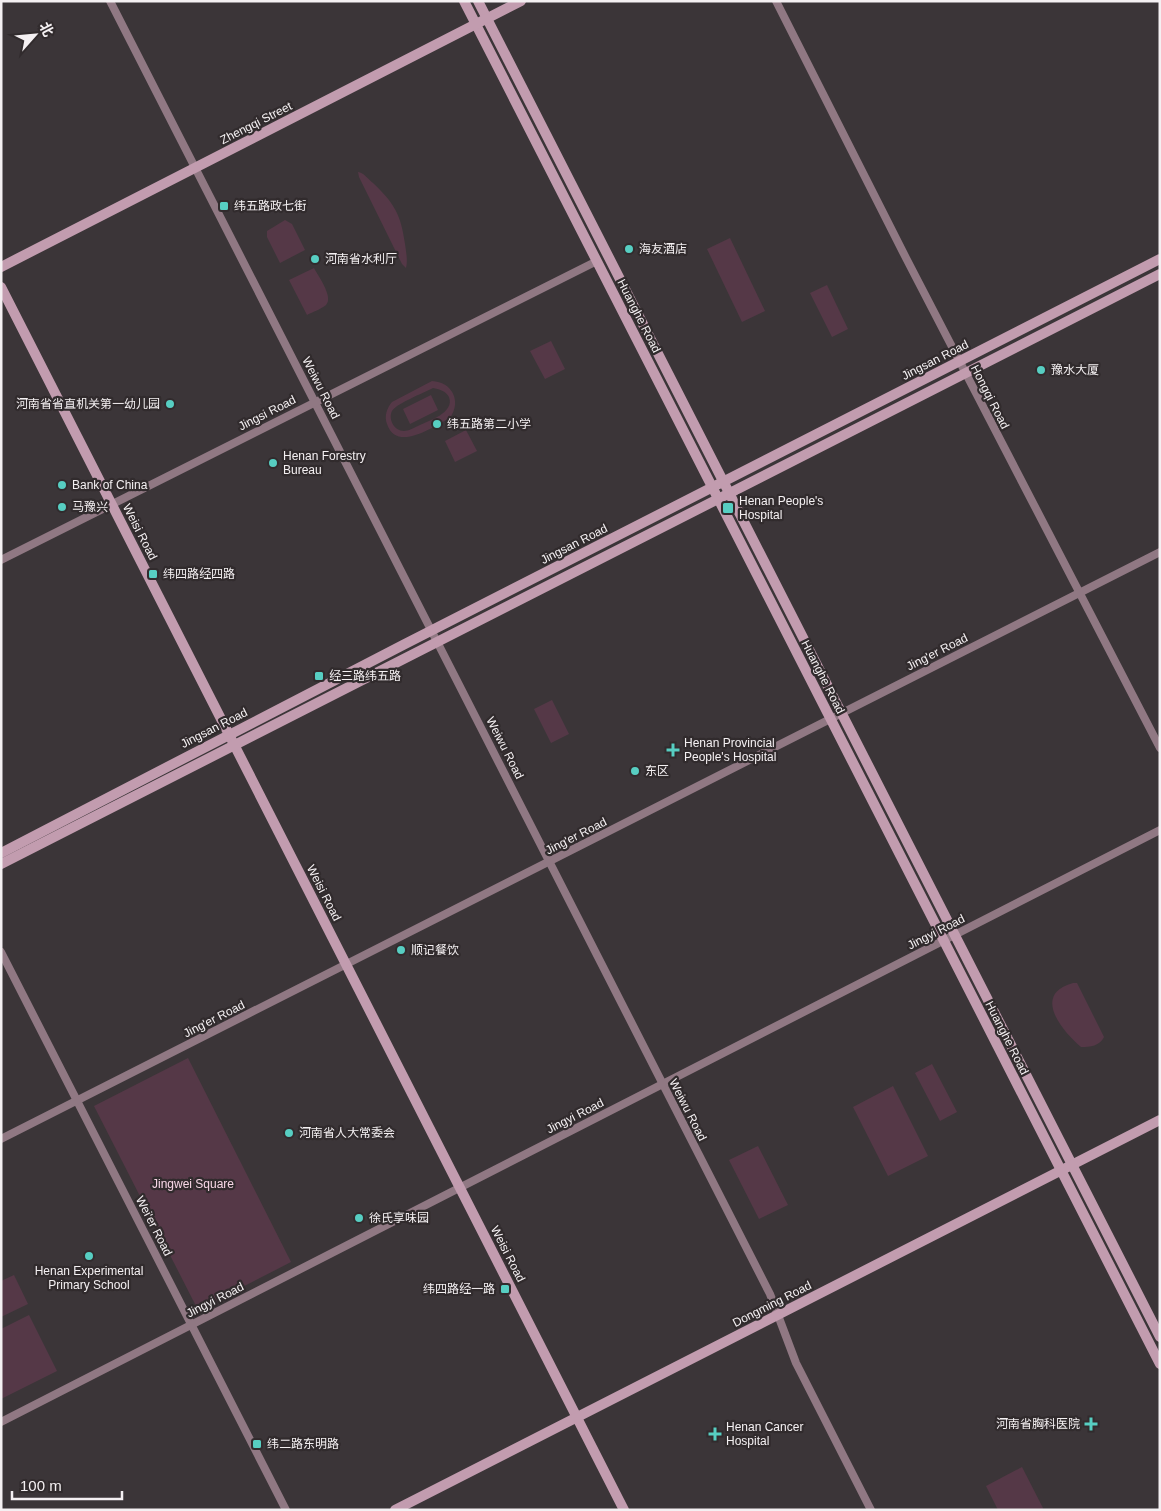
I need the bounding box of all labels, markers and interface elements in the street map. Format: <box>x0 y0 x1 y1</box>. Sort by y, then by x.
north arrow <box>10 10 60 60</box>
text: 北 <box>36 19 57 39</box>
street label: Zhengqi Street <box>218 99 295 147</box>
place label: 纬五路政七街 <box>234 199 306 213</box>
marker: 纬五路政七街 <box>218 200 230 212</box>
place label: 海友酒店 <box>639 242 687 256</box>
marker: 海友酒店 <box>623 243 635 255</box>
place label: 河南省水利厅 <box>325 252 397 266</box>
marker: 河南省水利厅 <box>309 253 321 265</box>
street label: Huanghe Road <box>614 277 664 355</box>
street label: Jingsan Road <box>899 337 971 383</box>
street label: Weiwu Road <box>299 355 343 421</box>
street label: Hongqi Road <box>968 363 1012 431</box>
place label: 豫水大厦 <box>1051 363 1099 377</box>
marker: 豫水大厦 <box>1035 364 1047 376</box>
street label: Jingsi Road <box>236 393 298 433</box>
place label: 河南省省直机关第一幼儿园 <box>16 397 160 411</box>
marker: 河南省省直机关第一幼儿园 <box>164 398 176 410</box>
place label: 纬五路第二小学 <box>447 417 531 431</box>
marker: 纬五路第二小学 <box>431 418 443 430</box>
place label: Henan Forestry Bureau <box>283 449 366 477</box>
marker: Henan Forestry Bureau <box>267 457 279 469</box>
place label: Bank of China <box>72 478 148 492</box>
marker: Bank of China <box>56 479 68 491</box>
place label: Henan People's Hospital <box>739 494 823 522</box>
place label: 马豫兴 <box>72 500 108 514</box>
marker: 马豫兴 <box>56 501 68 513</box>
marker: Henan People's Hospital <box>721 501 735 515</box>
street label: Weisi Road <box>120 502 160 562</box>
street label: Jingsan Road <box>538 521 610 567</box>
place label: 纬四路经四路 <box>163 567 235 581</box>
marker: 纬四路经四路 <box>147 568 159 580</box>
street label: Jing'er Road <box>904 631 970 673</box>
street label: Huanghe Road <box>798 638 848 716</box>
place label: 经三路纬五路 <box>329 669 401 683</box>
marker: 经三路纬五路 <box>313 670 325 682</box>
street label: Jingsan Road <box>178 705 250 751</box>
street label: Weiwu Road <box>483 715 527 781</box>
place label: Henan Provincial People's Hospital <box>684 736 776 764</box>
marker: Henan Provincial People's Hospital <box>666 743 680 757</box>
place label: 东区 <box>645 764 669 778</box>
marker: 东区 <box>629 765 641 777</box>
street label: Jing'er Road <box>543 815 609 857</box>
street label: Weisi Road <box>304 863 344 923</box>
street label: Jingyi Road <box>905 912 967 952</box>
place label: 顺记餐饮 <box>411 943 459 957</box>
marker: 顺记餐饮 <box>395 944 407 956</box>
street label: Jing'er Road <box>181 998 247 1040</box>
street label: Huanghe Road <box>982 999 1032 1077</box>
street label: Weiwu Road <box>666 1077 710 1143</box>
street label: Jingyi Road <box>544 1096 606 1136</box>
place label: 河南省人大常委会 <box>299 1126 395 1140</box>
marker: 河南省人大常委会 <box>283 1127 295 1139</box>
park label: Jingwei Square <box>152 1177 234 1191</box>
street label: Wei'er Road <box>133 1194 175 1258</box>
place label: 徐氏享味园 <box>369 1211 429 1225</box>
marker: 徐氏享味园 <box>353 1212 365 1224</box>
street label: Weisi Road <box>488 1224 528 1284</box>
marker: Henan Experimental Primary School <box>83 1250 95 1262</box>
place label: Henan Experimental Primary School <box>35 1264 143 1292</box>
street label: Dongming Road <box>730 1278 814 1330</box>
street label: Jingyi Road <box>184 1280 246 1320</box>
place label: 纬四路经一路 <box>423 1282 495 1296</box>
marker: 纬四路经一路 <box>499 1283 511 1295</box>
place label: 河南省胸科医院 <box>996 1417 1080 1431</box>
marker: 河南省胸科医院 <box>1084 1417 1098 1431</box>
place label: Henan Cancer Hospital <box>726 1420 803 1448</box>
marker: Henan Cancer Hospital <box>708 1427 722 1441</box>
place label: 纬二路东明路 <box>267 1437 339 1451</box>
marker: 纬二路东明路 <box>251 1438 263 1450</box>
scale bar <box>12 1468 122 1500</box>
text: 100 m <box>20 1477 62 1494</box>

